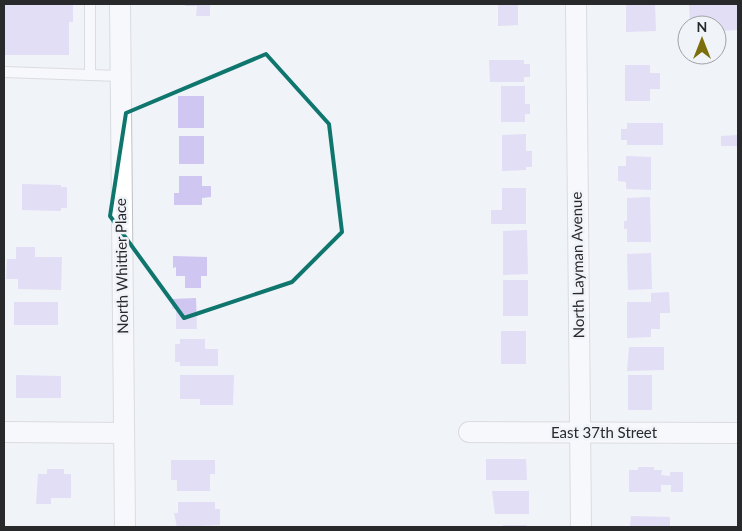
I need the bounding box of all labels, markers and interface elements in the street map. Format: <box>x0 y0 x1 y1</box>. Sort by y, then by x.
north arrow <box>677 15 727 65</box>
text: N <box>697 18 707 35</box>
street label: North Layman Avenue <box>567 191 587 338</box>
street label: North Whittier Place <box>111 198 131 334</box>
street label: East 37th Street <box>551 423 658 441</box>

